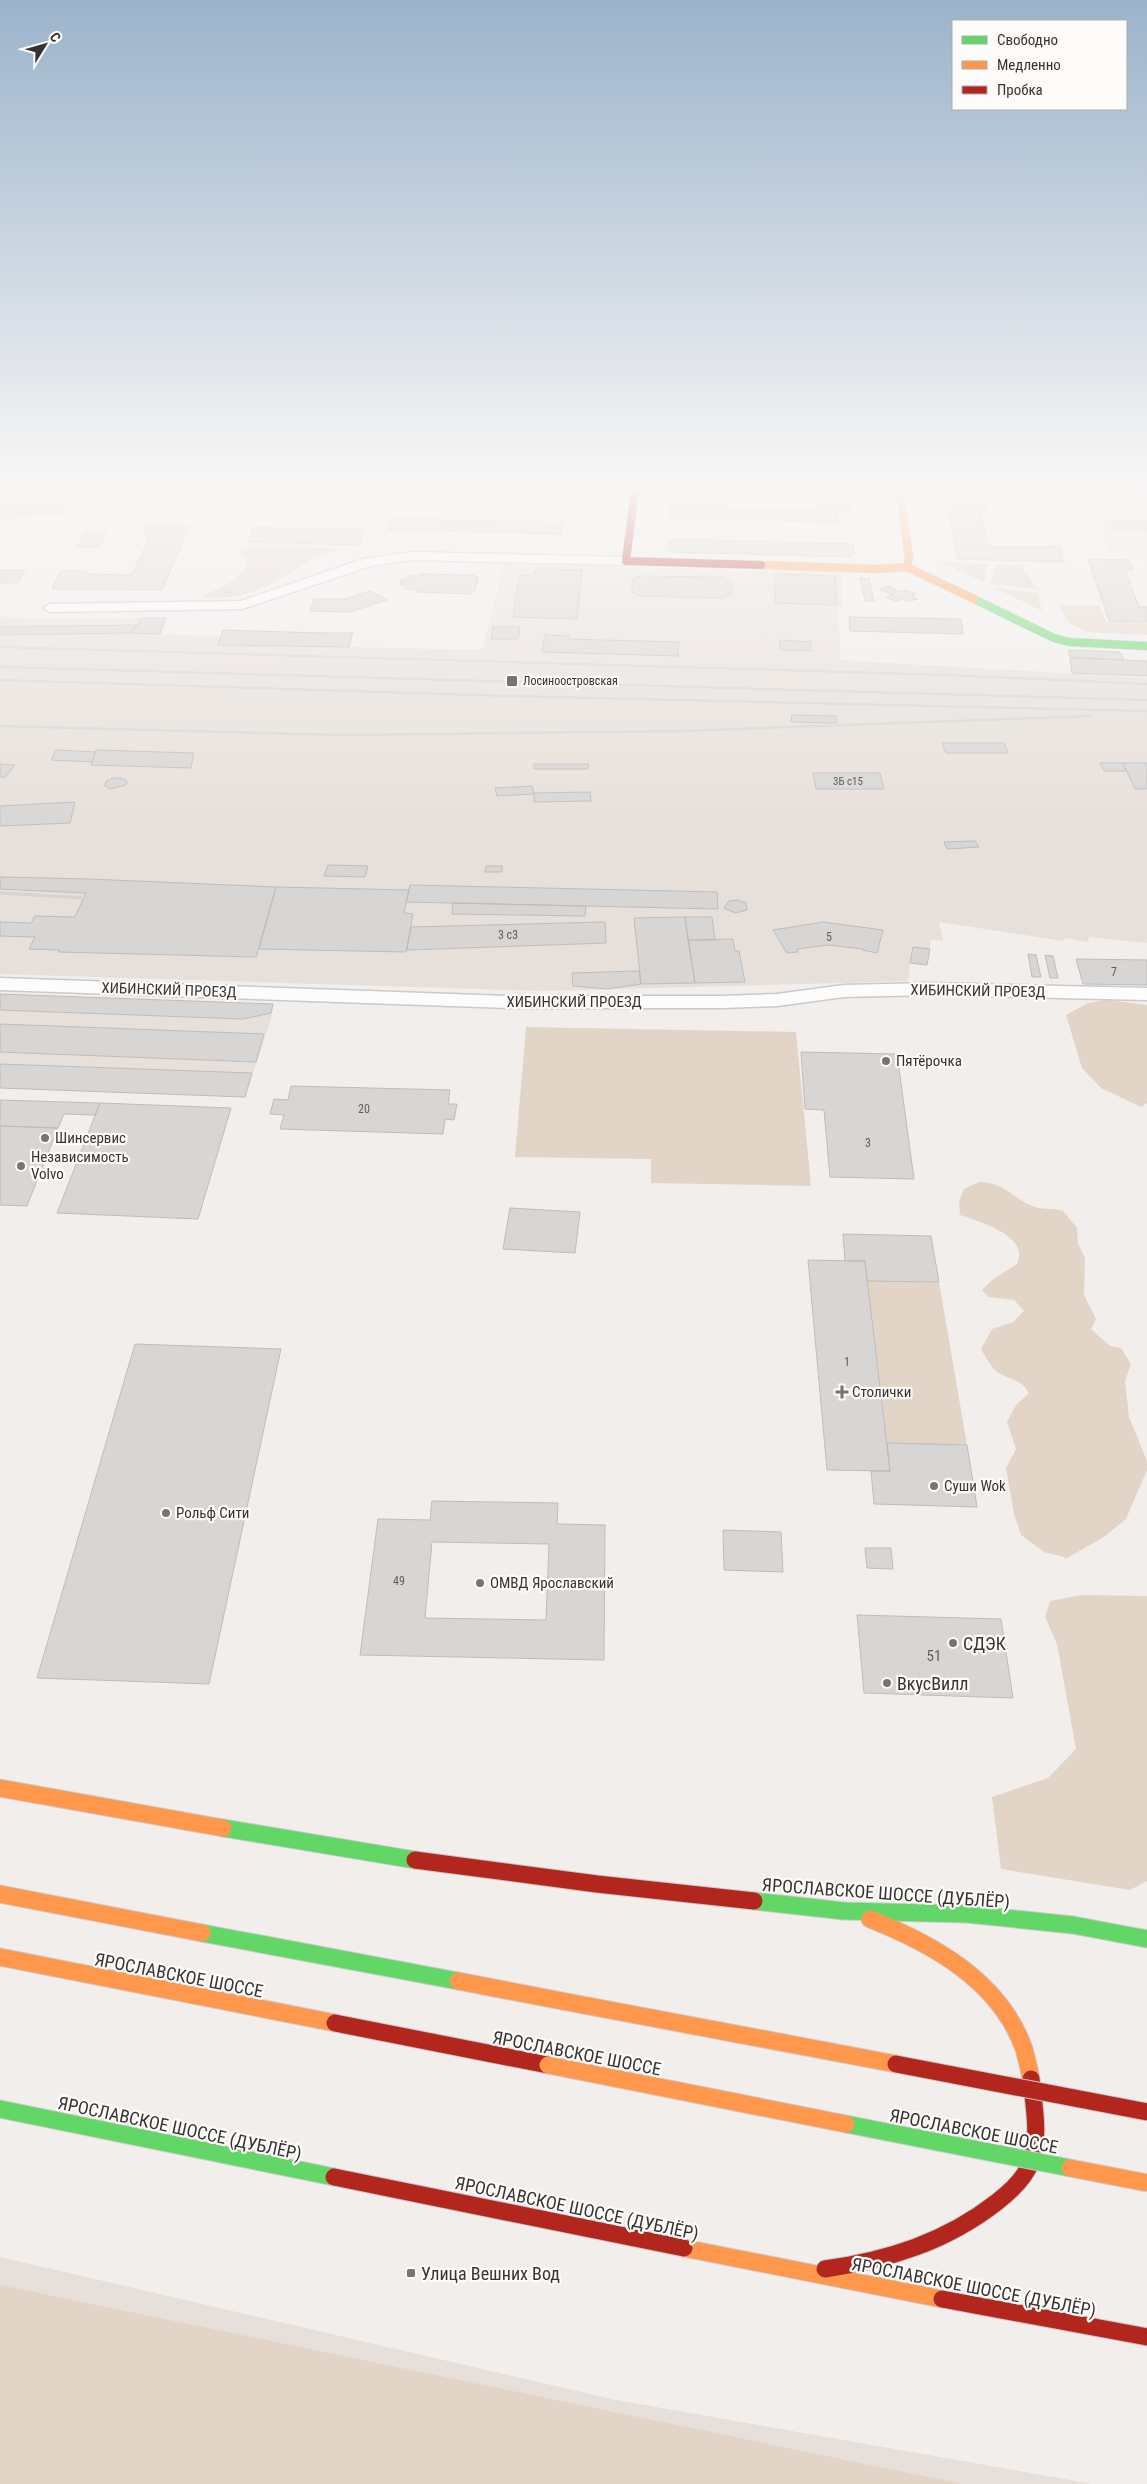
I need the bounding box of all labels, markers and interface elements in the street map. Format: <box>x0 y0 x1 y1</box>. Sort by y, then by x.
north arrow <box>20 20 70 70</box>
legend <box>952 20 1127 110</box>
text: С <box>47 29 64 45</box>
text: Свободно <box>997 31 1058 49</box>
text: Медленно <box>997 56 1061 74</box>
text: Пробка <box>997 81 1043 99</box>
marker: Лосиноостровская <box>505 674 519 688</box>
place label: Лосиноостровская <box>523 674 618 688</box>
house number: 3Б с15 <box>833 775 863 788</box>
house number: 3 с3 <box>498 928 518 942</box>
house number: 5 <box>826 930 832 944</box>
house number: 7 <box>1111 965 1117 979</box>
street label: ХИБИНСКИЙ ПРОЕЗД <box>101 979 237 1001</box>
street label: ХИБИНСКИЙ ПРОЕЗД <box>910 981 1046 1001</box>
street label: ХИБИНСКИЙ ПРОЕЗД <box>506 993 642 1011</box>
place label: Пятёрочка <box>896 1052 962 1070</box>
marker: Пятёрочка <box>880 1055 892 1067</box>
house number: 20 <box>358 1102 370 1116</box>
place label: Шинсервис <box>55 1129 126 1147</box>
marker: Шинсервис <box>39 1132 51 1144</box>
house number: 3 <box>865 1136 871 1150</box>
place label: Независимость Volvo <box>31 1148 129 1183</box>
marker: Независимость Volvo <box>15 1160 27 1172</box>
house number: 1 <box>844 1355 850 1369</box>
place label: Столички <box>852 1383 911 1401</box>
marker: Столички <box>836 1386 848 1398</box>
place label: Суши Wok <box>944 1477 1006 1495</box>
marker: Суши Wok <box>928 1480 940 1492</box>
place label: Рольф Сити <box>176 1504 250 1522</box>
marker: Рольф Сити <box>160 1507 172 1519</box>
house number: 49 <box>393 1574 405 1588</box>
place label: ОМВД Ярославский <box>490 1574 614 1592</box>
marker: ОМВД Ярославский <box>474 1577 486 1589</box>
place label: СДЭК <box>963 1633 1006 1654</box>
marker: СДЭК <box>947 1637 959 1649</box>
house number: 51 <box>927 1647 941 1665</box>
place label: ВкусВилл <box>897 1673 969 1694</box>
marker: ВкусВилл <box>881 1677 893 1689</box>
street label: ЯРОСЛАВСКОЕ ШОССЕ (ДУБЛЁР) <box>761 1874 1011 1913</box>
street label: ЯРОСЛАВСКОЕ ШОССЕ <box>93 1948 265 2002</box>
street label: ЯРОСЛАВСКОЕ ШОССЕ <box>491 2026 663 2080</box>
street label: ЯРОСЛАВСКОЕ ШОССЕ (ДУБЛЁР) <box>56 2092 304 2165</box>
street label: ЯРОСЛАВСКОЕ ШОССЕ <box>888 2104 1060 2158</box>
street label: ЯРОСЛАВСКОЕ ШОССЕ (ДУБЛЁР) <box>453 2172 701 2245</box>
street label: ЯРОСЛАВСКОЕ ШОССЕ (ДУБЛЁР) <box>850 2253 1098 2322</box>
place label: Улица Вешних Вод <box>421 2263 560 2284</box>
marker: Улица Вешних Вод <box>405 2267 417 2279</box>

